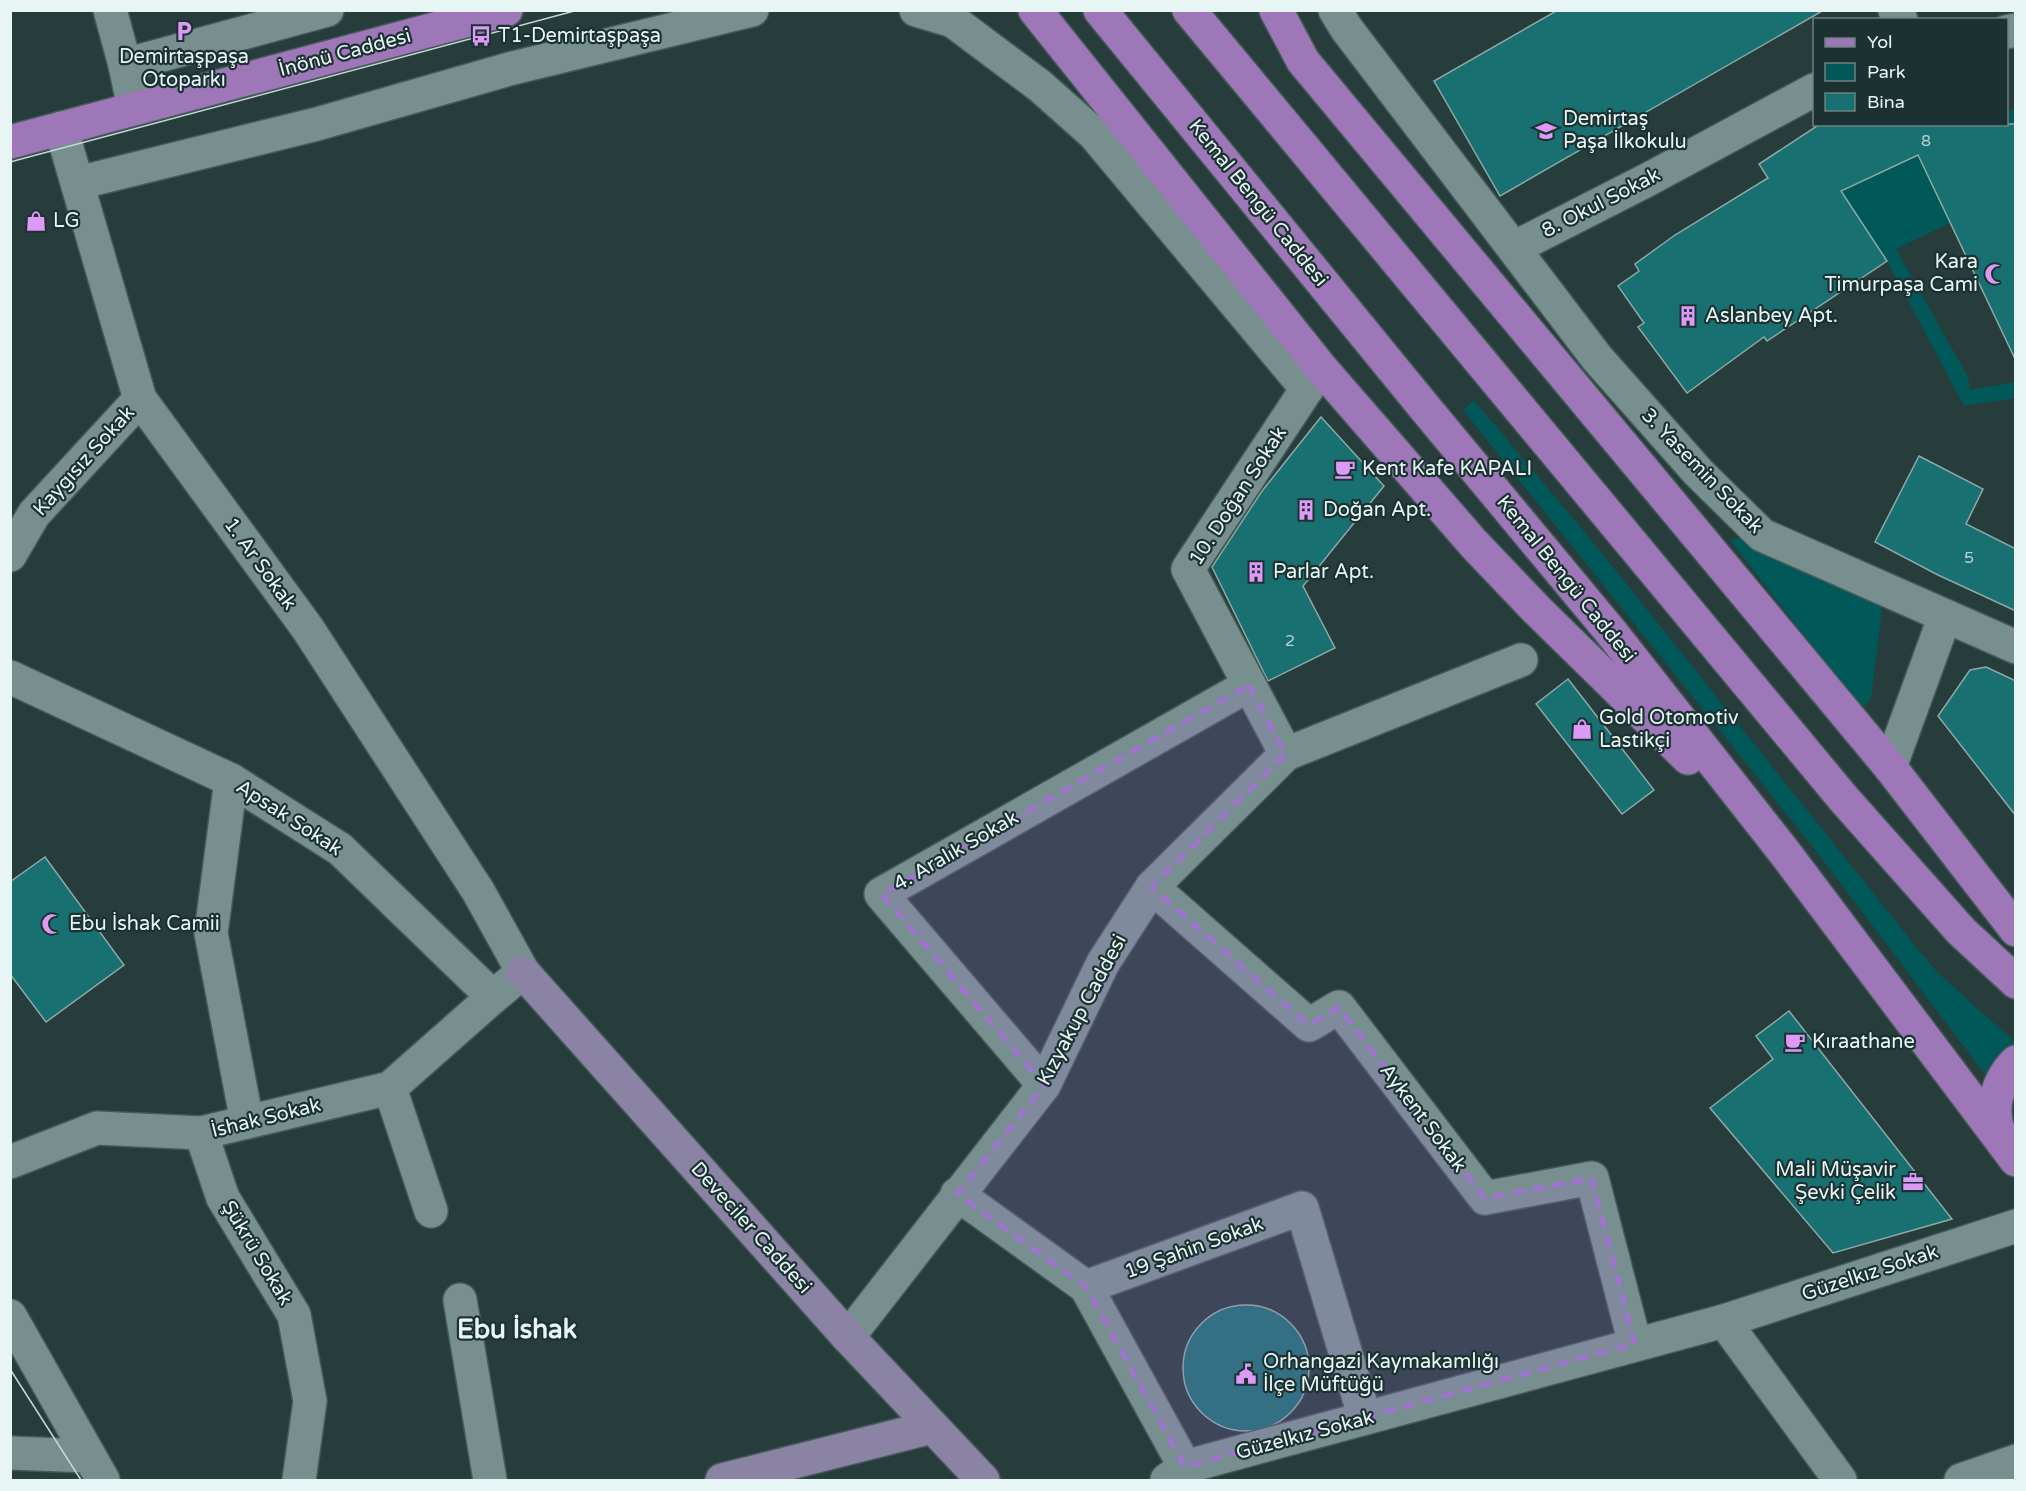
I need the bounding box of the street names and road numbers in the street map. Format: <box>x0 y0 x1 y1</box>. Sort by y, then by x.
street label: İnönü Caddesi <box>276 24 414 82</box>
street label: Kemal Bengü Caddesi <box>1183 115 1333 291</box>
street label: 8. Okul Sokak <box>1538 163 1664 243</box>
street label: Kaygısız Sokak <box>28 401 140 521</box>
street label: 3. Yasemin Sokak <box>1636 404 1768 539</box>
street label: 10. Doğan Sokak <box>1184 422 1292 570</box>
street label: Kemal Bengü Caddesi <box>1491 491 1641 667</box>
street label: 1. Ar Sokak <box>219 513 301 615</box>
street label: Apsak Sokak <box>231 775 347 861</box>
street label: 4. Aralık Sokak <box>889 806 1023 896</box>
street label: Kızyakup Caddesi <box>1032 930 1132 1090</box>
street label: Aykent Sokak <box>1375 1059 1471 1177</box>
street label: İshak Sokak <box>209 1093 323 1143</box>
street label: Deveciler Caddesi <box>686 1157 816 1299</box>
street label: Şükrü Sokak <box>216 1196 298 1310</box>
street label: 19 Şahin Sokak <box>1121 1212 1267 1284</box>
street label: Güzelkız Sokak <box>1799 1240 1941 1306</box>
street label: Güzelkız Sokak <box>1233 1405 1377 1465</box>

